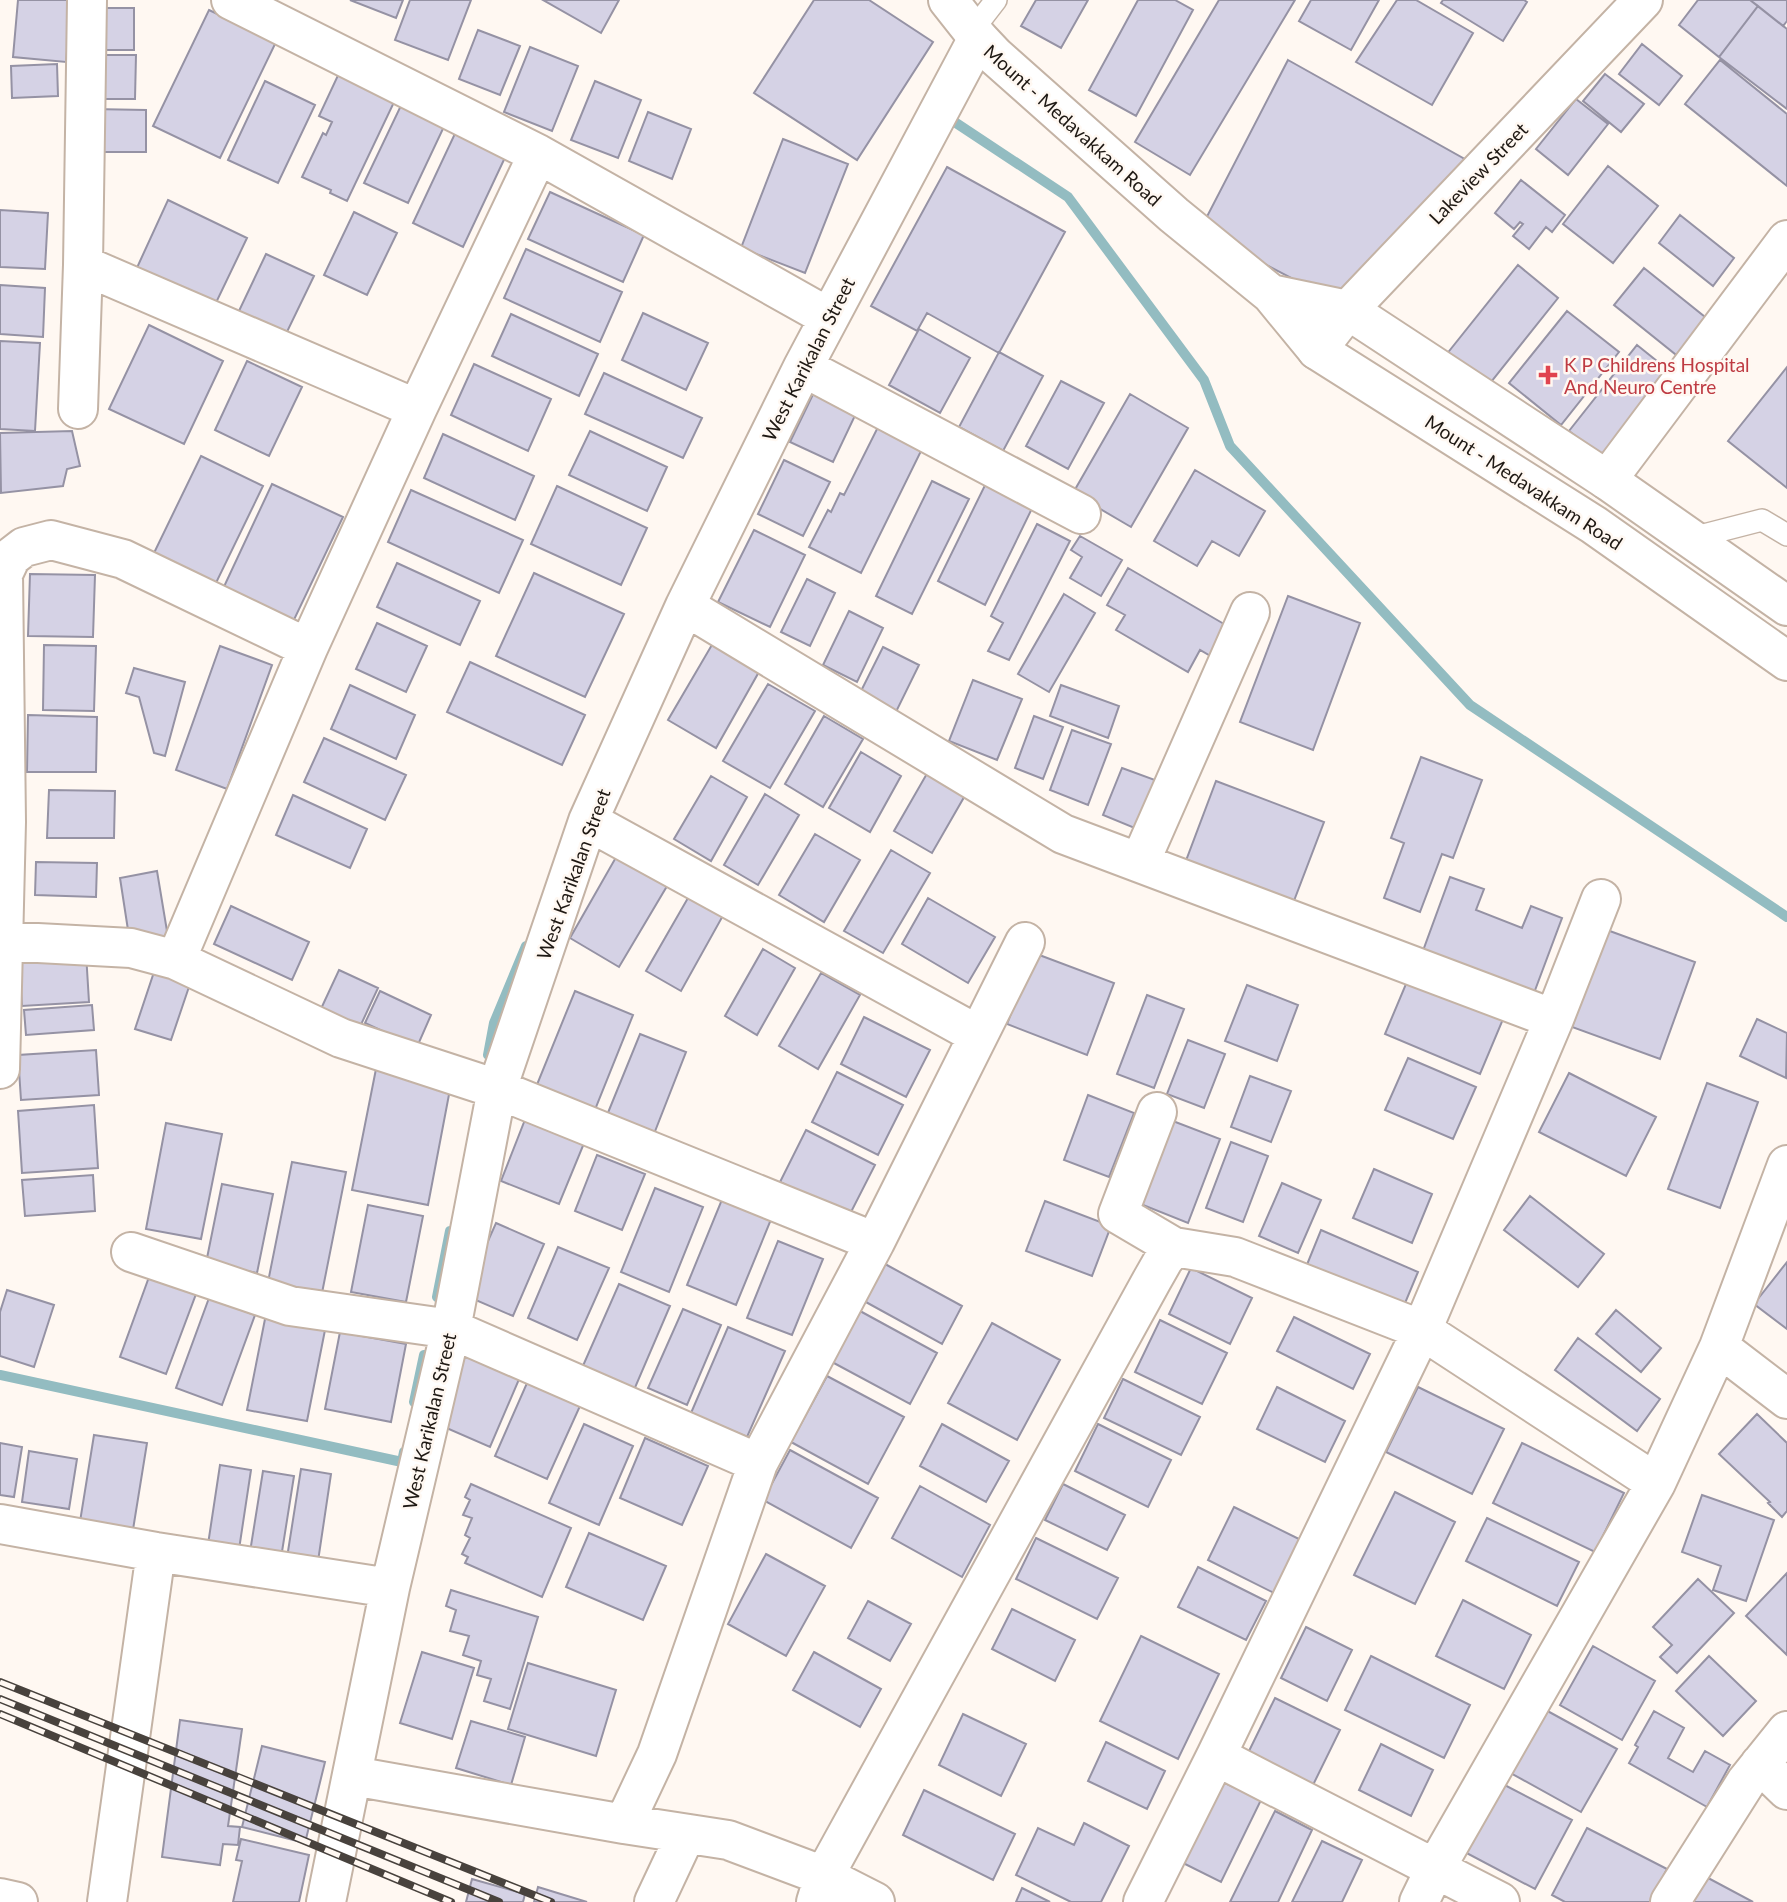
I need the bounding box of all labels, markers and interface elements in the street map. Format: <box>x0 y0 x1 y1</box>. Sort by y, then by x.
street label: Mount - Medavakkam Road <box>980 39 1166 211</box>
street label: Lakeview Street <box>1424 117 1532 228</box>
street label: West Karikalan Street <box>757 273 859 445</box>
place label: K P Childrens Hospital And Neuro Centre <box>1564 353 1750 398</box>
marker: K P Childrens Hospital And Neuro Centre <box>1538 365 1558 385</box>
street label: Mount - Medavakkam Road <box>1421 410 1627 554</box>
street label: West Karikalan Street <box>531 785 615 963</box>
street label: West Karikalan Street <box>397 1330 461 1512</box>

